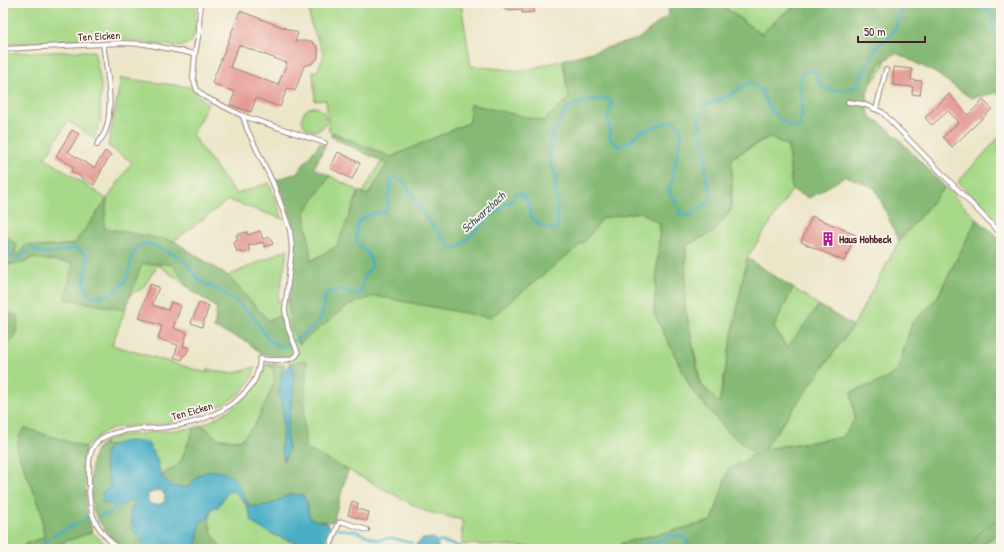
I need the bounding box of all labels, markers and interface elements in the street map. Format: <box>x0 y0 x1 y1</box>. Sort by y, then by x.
scale bar <box>858 18 925 44</box>
text: 50 m <box>864 23 885 40</box>
street label: Ten Eicken <box>77 28 121 44</box>
water label: Schwarzbach <box>457 187 510 237</box>
building icon: Haus Hohbeck <box>820 231 836 247</box>
place label: Haus Hohbeck <box>839 232 892 246</box>
street label: Ten Eicken <box>170 398 214 424</box>

